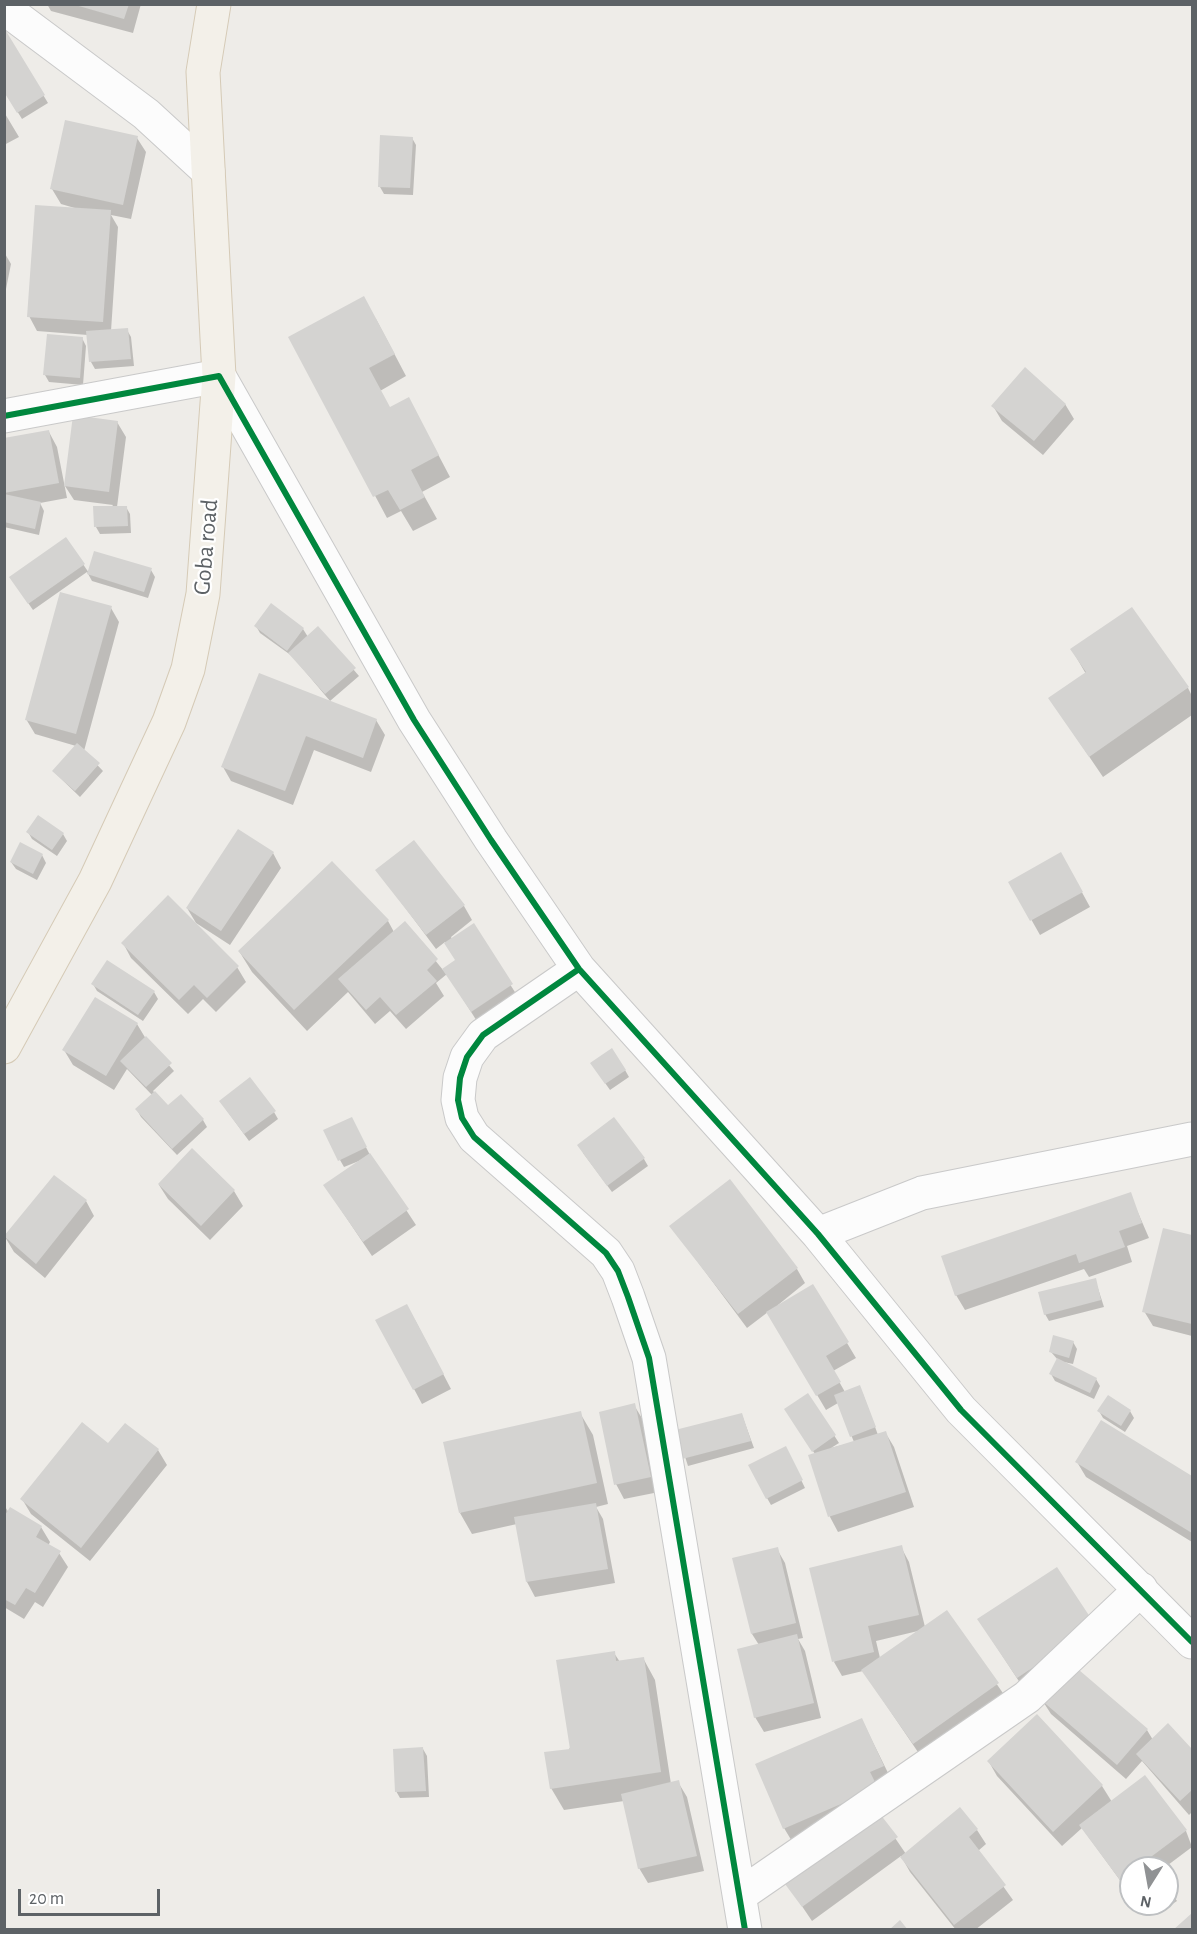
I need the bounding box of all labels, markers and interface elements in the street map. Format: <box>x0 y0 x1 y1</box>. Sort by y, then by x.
street label: Goba road <box>187 498 225 596</box>
north arrow <box>1119 1856 1179 1916</box>
scale bar <box>21 1877 164 1915</box>
text: 20 m <box>29 1890 64 1908</box>
text: N <box>1139 1893 1153 1911</box>

